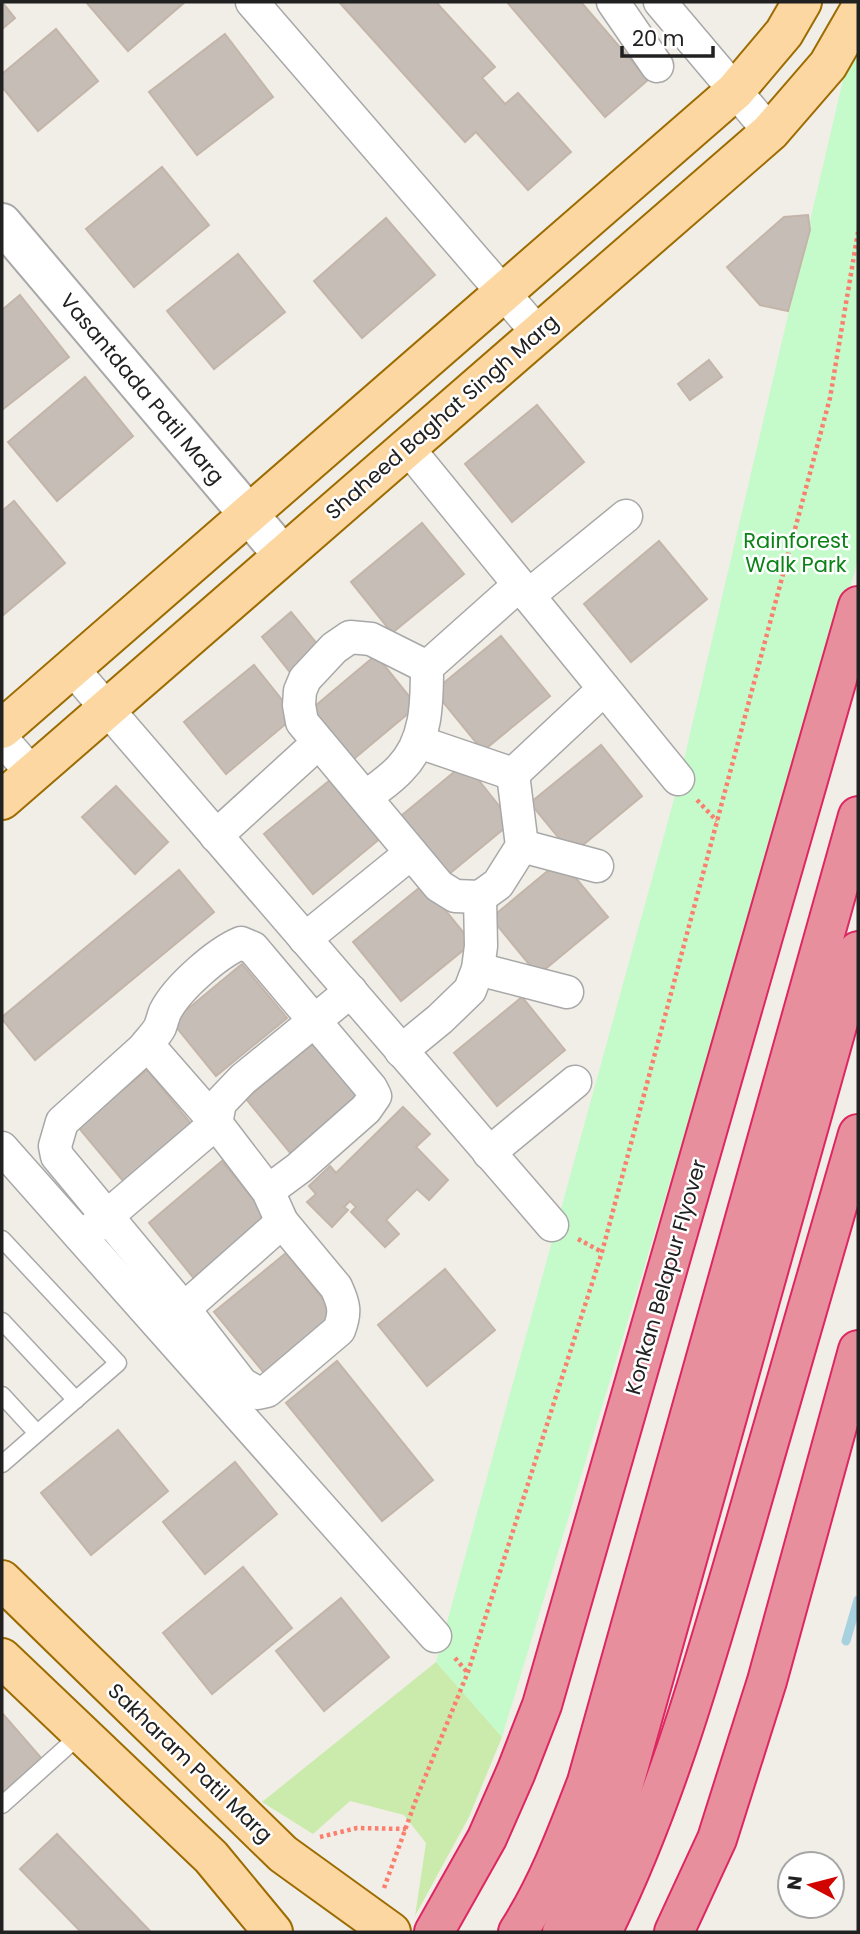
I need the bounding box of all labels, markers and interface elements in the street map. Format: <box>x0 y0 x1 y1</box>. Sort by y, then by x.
scale bar <box>622 14 713 58</box>
text: 20 m <box>632 24 685 53</box>
street label: Vasantdada Patil Marg <box>54 287 231 490</box>
street label: Shaheed Baghat Singh Marg <box>319 307 564 526</box>
park label: Rainforest Walk Park <box>743 526 849 579</box>
street label: Konkan Belapur Flyover <box>618 1156 713 1398</box>
street label: Sakharam Patil Marg <box>102 1676 279 1849</box>
north arrow <box>776 1850 846 1920</box>
text: N <box>780 1874 809 1892</box>

